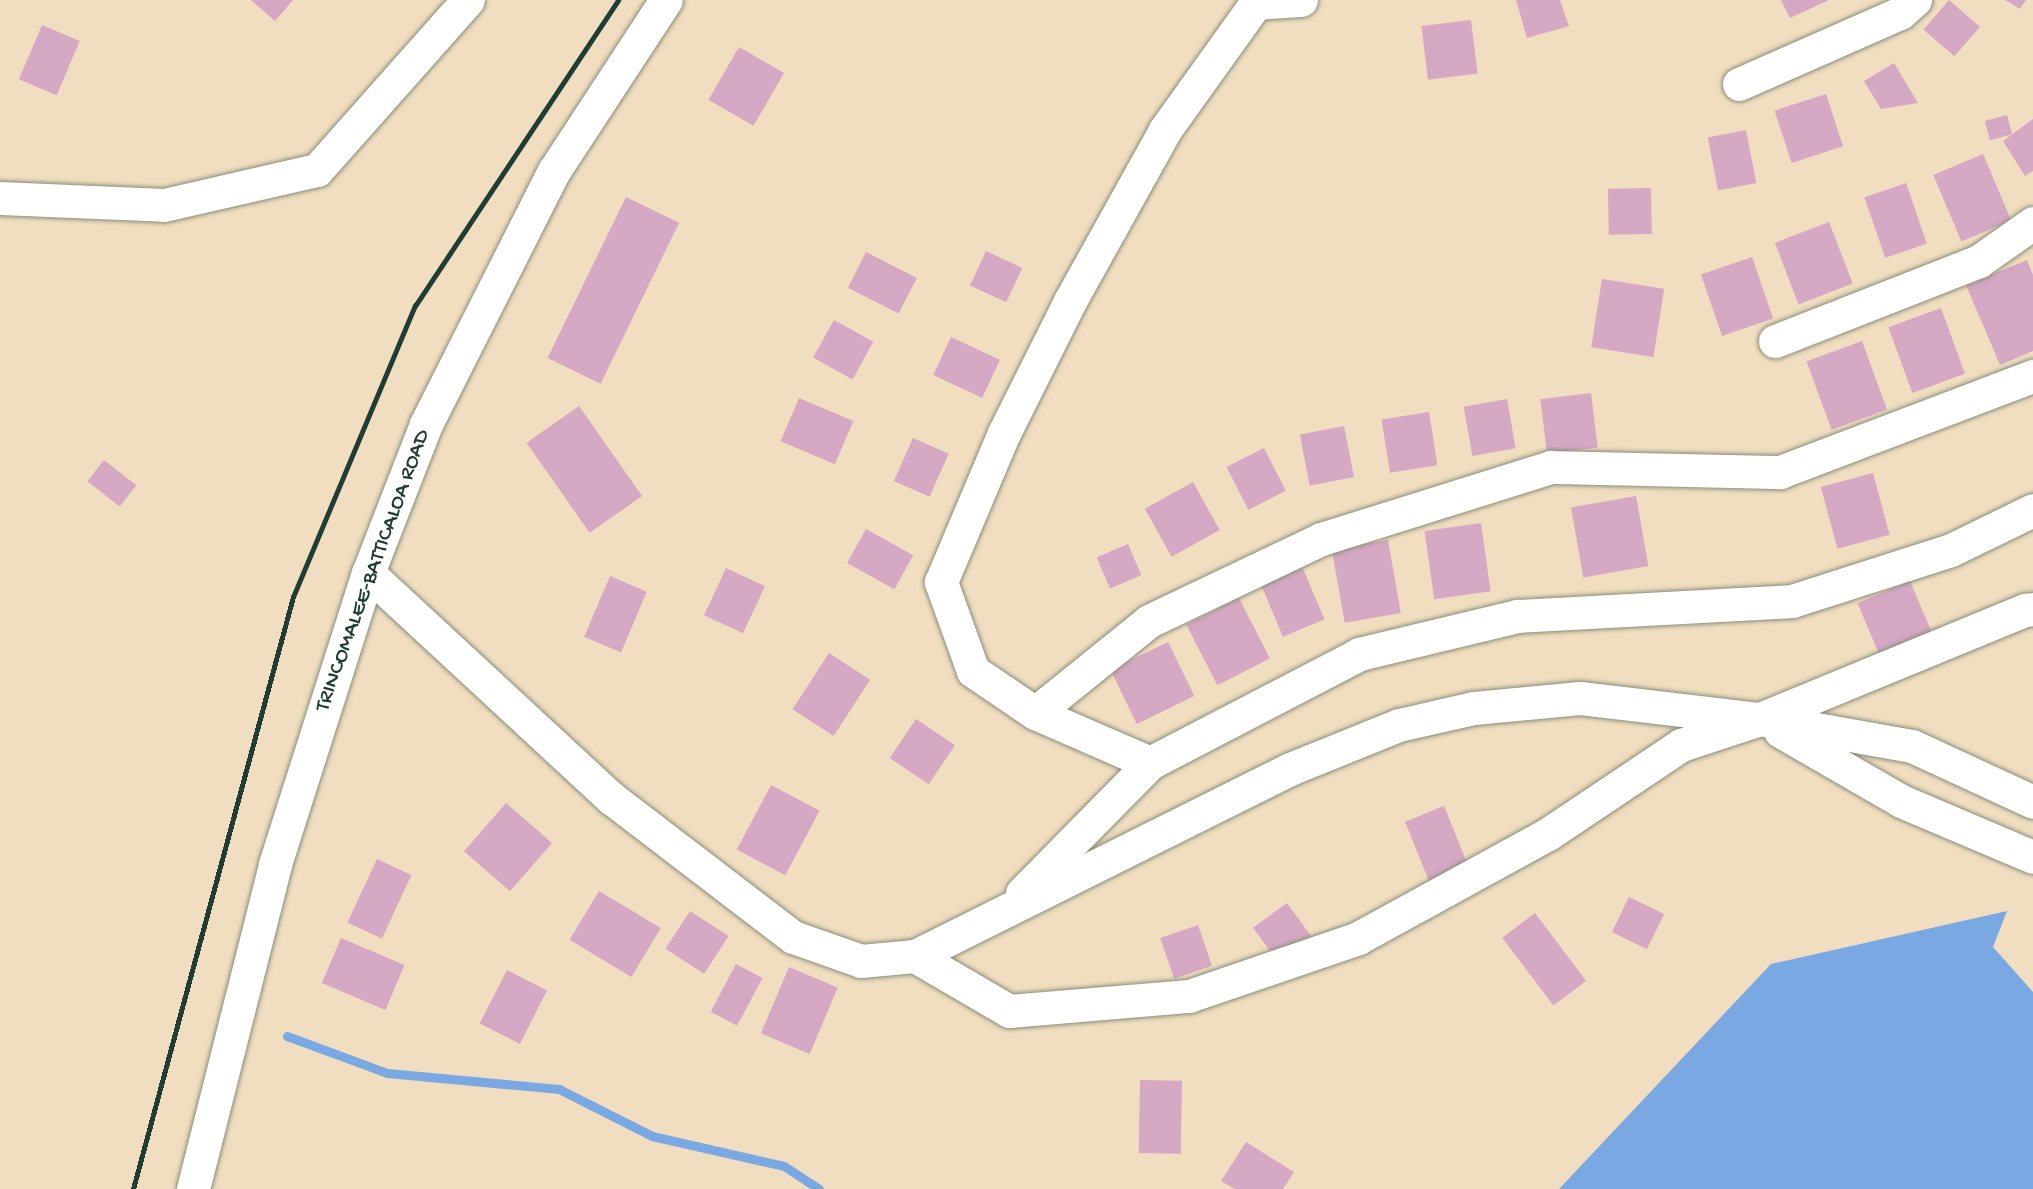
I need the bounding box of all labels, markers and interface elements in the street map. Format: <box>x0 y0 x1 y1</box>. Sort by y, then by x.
street label: TRINCOMALEE-BATTICALOA ROAD <box>311 426 437 716</box>

